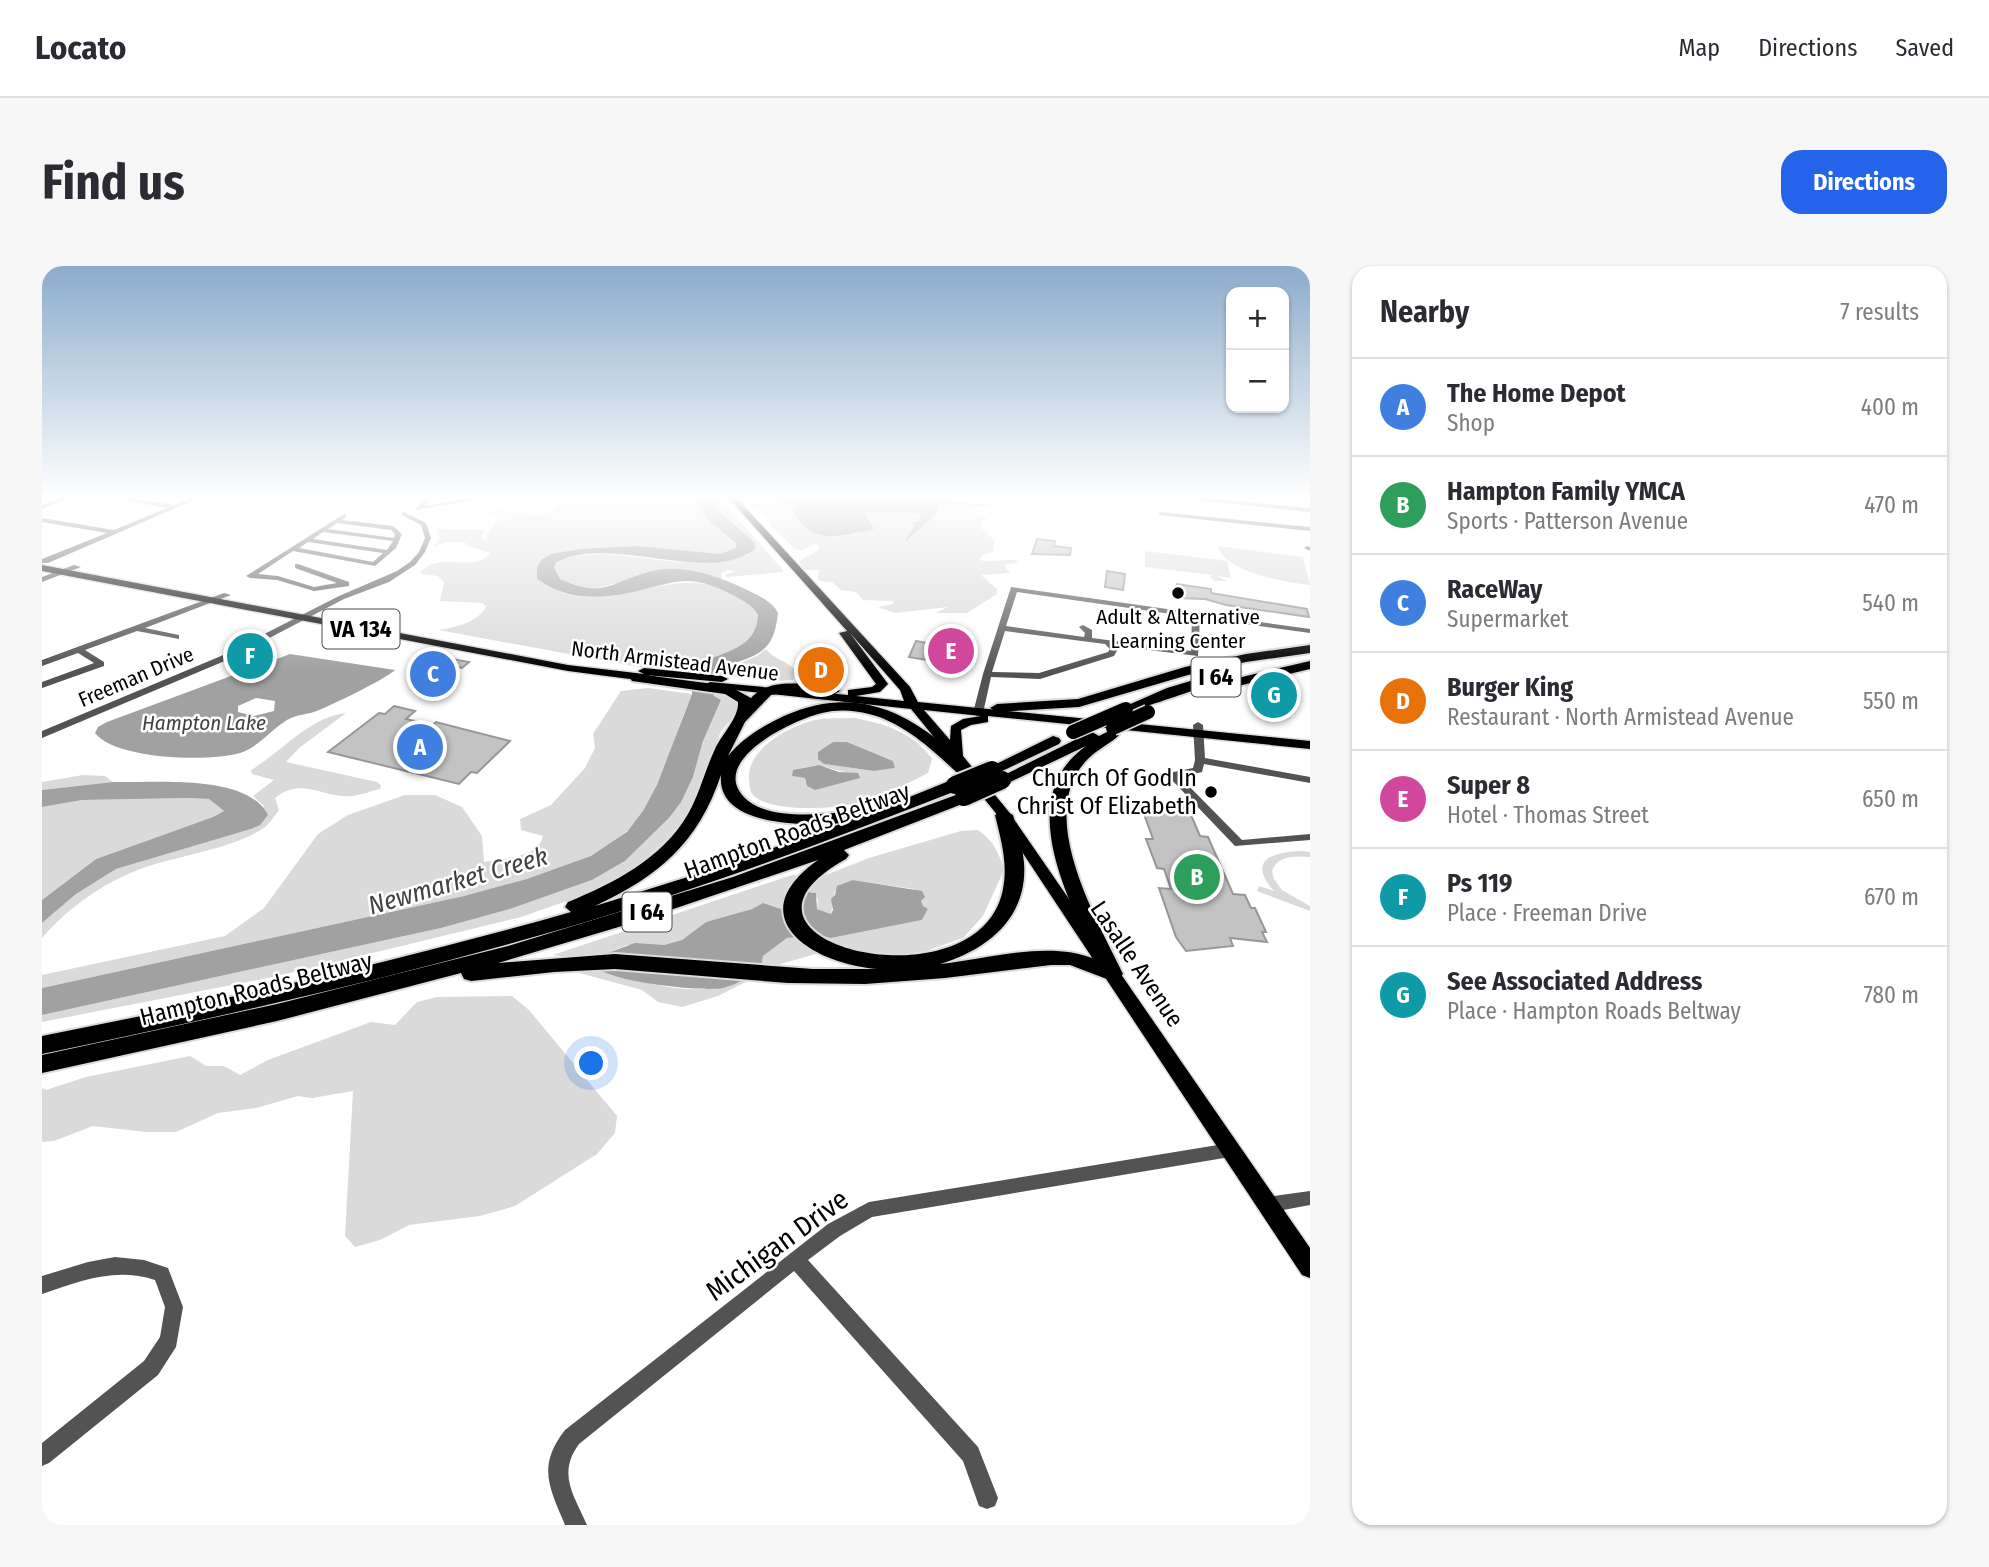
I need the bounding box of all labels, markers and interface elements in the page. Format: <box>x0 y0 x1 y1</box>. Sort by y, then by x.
text: Locato <box>35 28 126 68</box>
text: Map <box>1679 34 1720 62</box>
text: Directions <box>1758 34 1857 62</box>
text: Saved <box>1895 34 1954 62</box>
button: Directions <box>1781 150 1947 214</box>
text: Find us <box>42 153 185 212</box>
map controls <box>1226 287 1289 413</box>
button: + <box>1226 287 1289 350</box>
text: Nearby <box>1380 294 1469 330</box>
text: 7 results <box>1840 298 1919 326</box>
button: − <box>1226 350 1289 413</box>
text: The Home Depot <box>1447 378 1626 409</box>
text: A <box>1397 393 1409 421</box>
text: 400 m <box>1861 393 1919 421</box>
text: Shop <box>1447 409 1495 437</box>
text: Hampton Family YMCA <box>1447 476 1685 507</box>
text: B <box>1397 491 1409 519</box>
text: 470 m <box>1864 491 1919 519</box>
text: Sports · Patterson Avenue <box>1447 507 1688 535</box>
text: RaceWay <box>1447 574 1542 605</box>
marker: Adult & Alternative Learning Center <box>1170 585 1186 601</box>
text: C <box>1397 589 1409 617</box>
text: 540 m <box>1862 589 1919 617</box>
place label: Adult & Alternative Learning Center <box>1096 604 1260 654</box>
text: Supermarket <box>1447 605 1568 633</box>
road number: VA 134 <box>322 610 400 648</box>
pin: E <box>928 625 974 677</box>
pin: F <box>227 630 273 682</box>
street label: North Armistead Avenue <box>570 635 780 687</box>
street label: Freeman Drive <box>74 641 198 713</box>
pin: D <box>798 644 844 696</box>
pin: C <box>410 648 456 700</box>
road number: I 64 <box>1192 658 1240 696</box>
pin: G <box>1251 669 1297 721</box>
text: Burger King <box>1447 672 1573 703</box>
text: D <box>1396 687 1410 715</box>
text: 550 m <box>1863 687 1919 715</box>
text: Restaurant · North Armistead Avenue <box>1447 703 1794 731</box>
water label: Hampton Lake <box>142 710 266 736</box>
pin: A <box>397 721 443 773</box>
place label: Church Of God In Christ Of Elizabeth <box>1017 764 1197 820</box>
text: Super 8 <box>1447 770 1530 801</box>
street label: Hampton Roads Beltway <box>680 777 914 885</box>
marker: Church Of God In Christ Of Elizabeth <box>1203 784 1219 800</box>
text: E <box>1398 785 1408 813</box>
text: 650 m <box>1862 785 1919 813</box>
text: Hotel · Thomas Street <box>1447 801 1649 829</box>
water label: Newmarket Creek <box>365 841 551 921</box>
pin: B <box>1174 851 1220 903</box>
text: Ps 119 <box>1447 868 1512 899</box>
text: F <box>1398 883 1408 911</box>
text: 670 m <box>1864 883 1919 911</box>
road number: I 64 <box>622 892 672 932</box>
street label: Lasalle Avenue <box>1085 896 1189 1032</box>
text: Place · Freeman Drive <box>1447 899 1647 927</box>
street label: Hampton Roads Beltway <box>137 947 375 1031</box>
text: See Associated Address <box>1447 966 1702 997</box>
text: G <box>1396 981 1410 1009</box>
text: 780 m <box>1864 981 1919 1009</box>
text: Place · Hampton Roads Beltway <box>1447 997 1741 1025</box>
your location <box>574 1046 608 1080</box>
street label: Michigan Drive <box>699 1182 855 1308</box>

